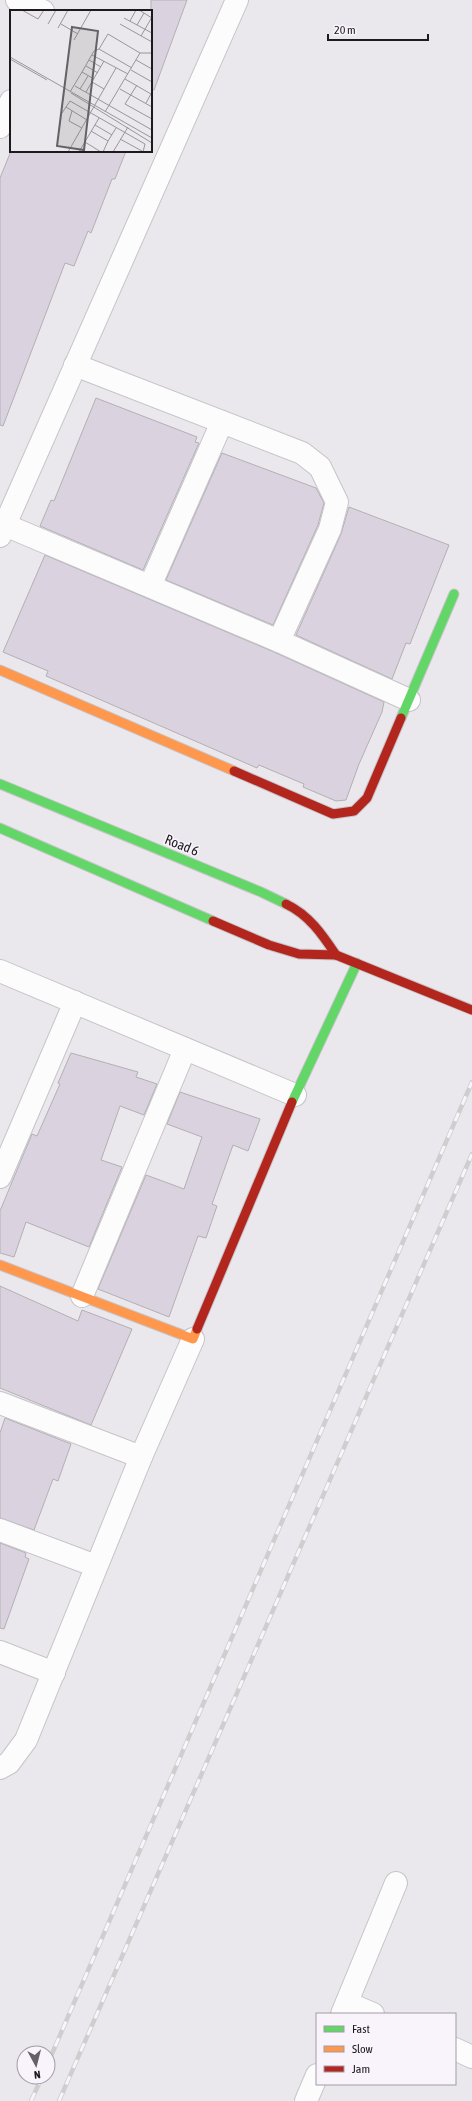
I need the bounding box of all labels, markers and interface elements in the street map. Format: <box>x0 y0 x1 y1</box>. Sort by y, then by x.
inset map <box>10 10 152 152</box>
scale bar <box>328 16 428 42</box>
text: 20 m <box>334 23 356 37</box>
street label: Road 6 <box>163 831 202 859</box>
legend <box>316 2013 456 2085</box>
text: Fast <box>352 2022 370 2036</box>
text: Slow <box>352 2042 373 2056</box>
north arrow <box>16 2045 56 2085</box>
text: Jam <box>352 2062 370 2076</box>
text: N <box>33 2069 41 2081</box>

